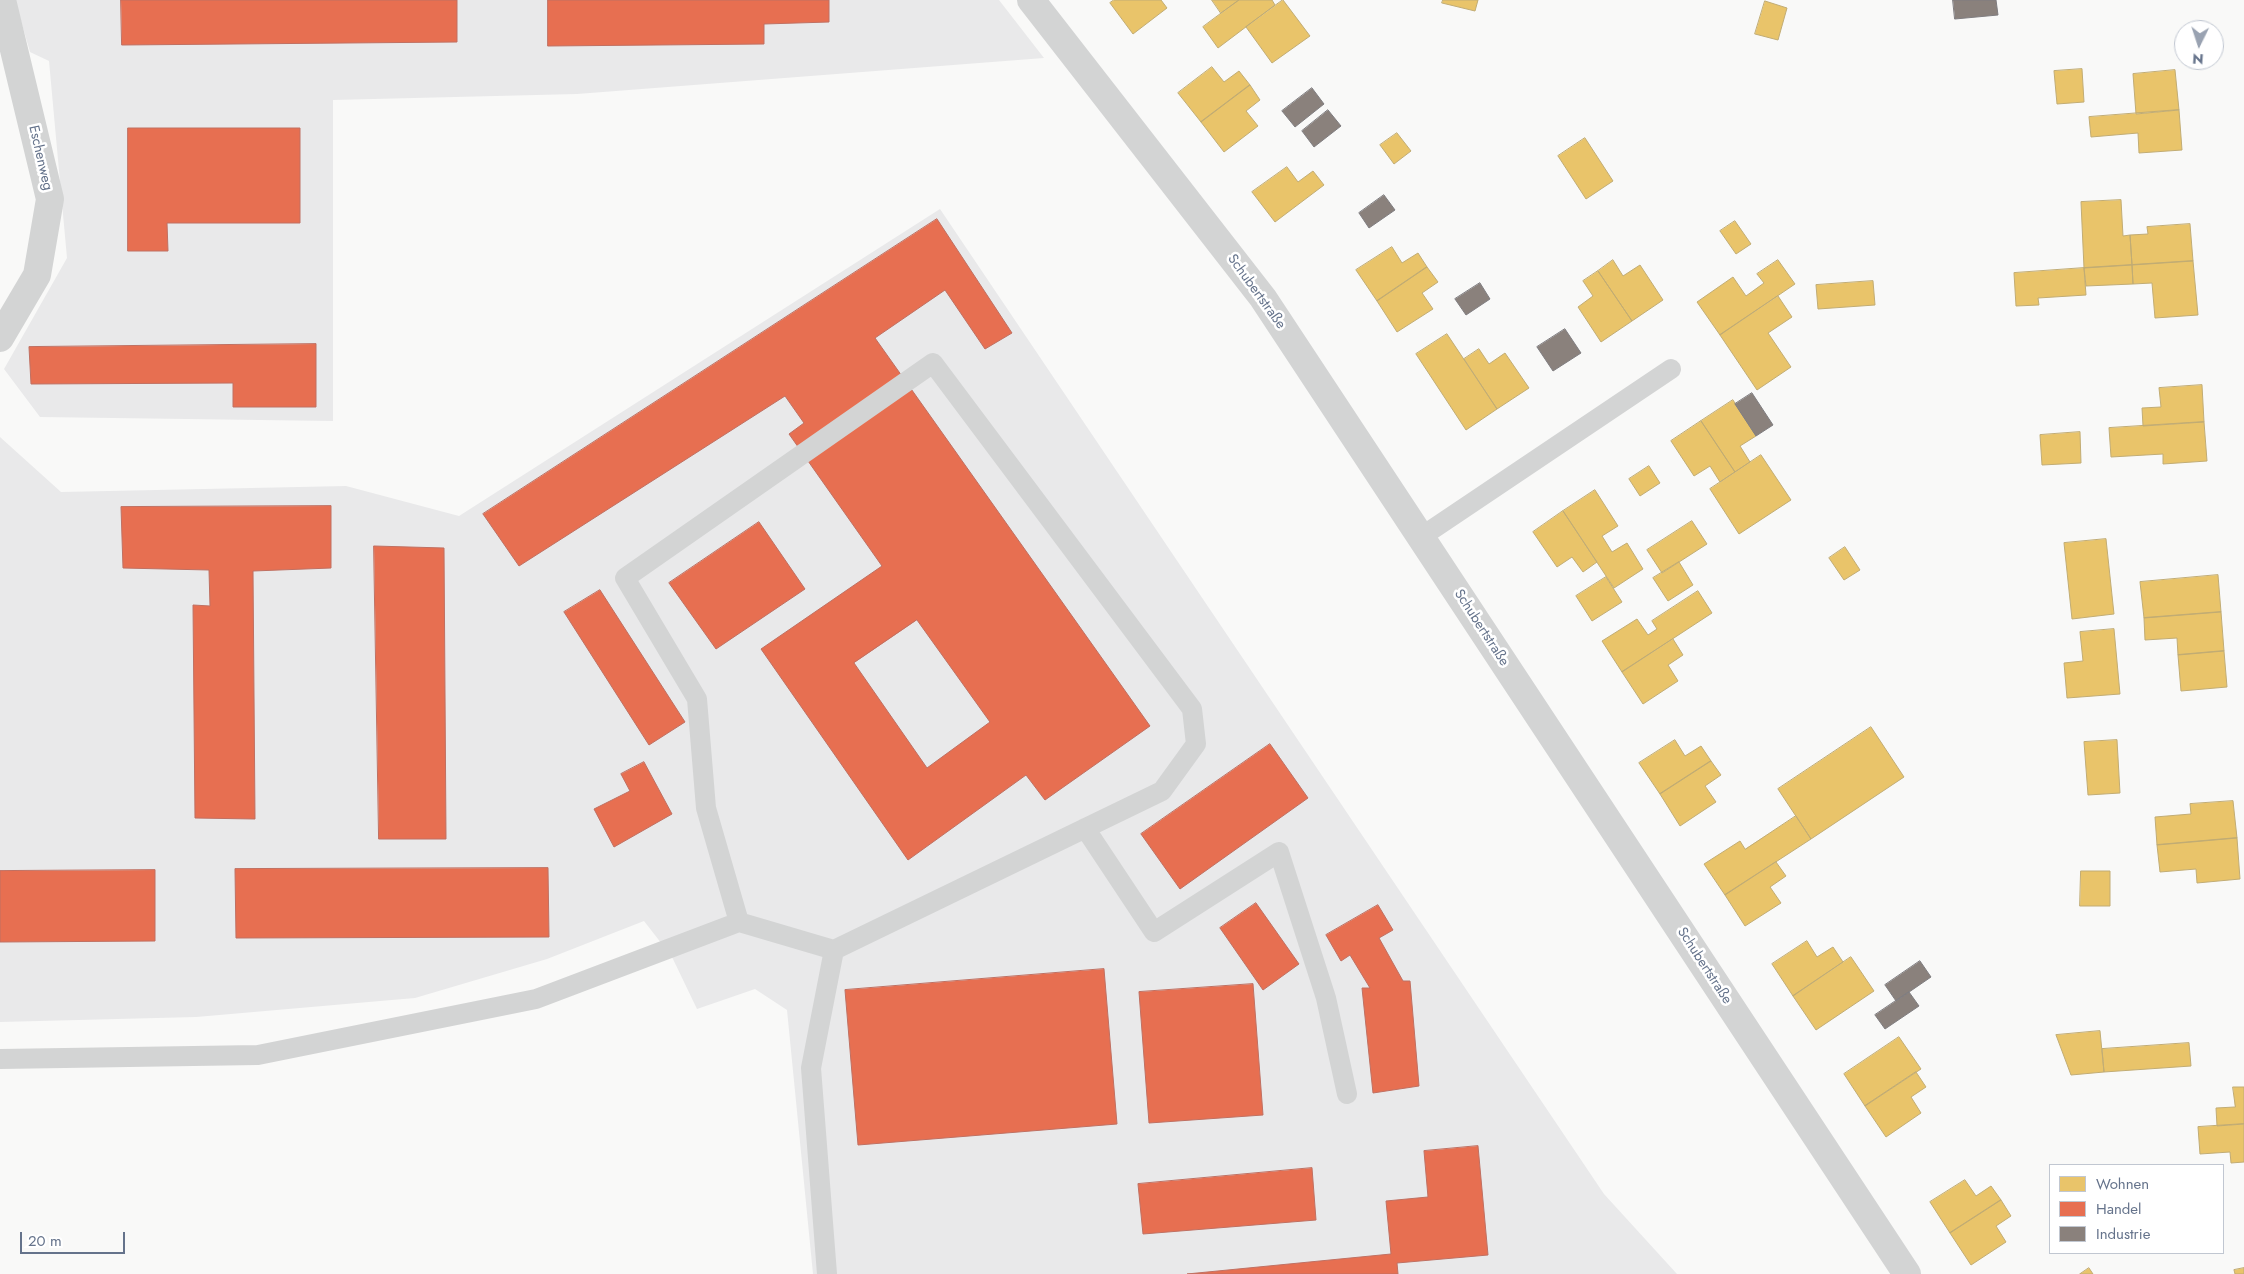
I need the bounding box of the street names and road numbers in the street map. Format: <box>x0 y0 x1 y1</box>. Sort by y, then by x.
street label: Eschenweg <box>24 124 56 192</box>
street label: Schubertstraße <box>1223 251 1289 333</box>
street label: Schubertstraße <box>1450 586 1512 670</box>
street label: Schubertstraße <box>1673 924 1735 1008</box>

